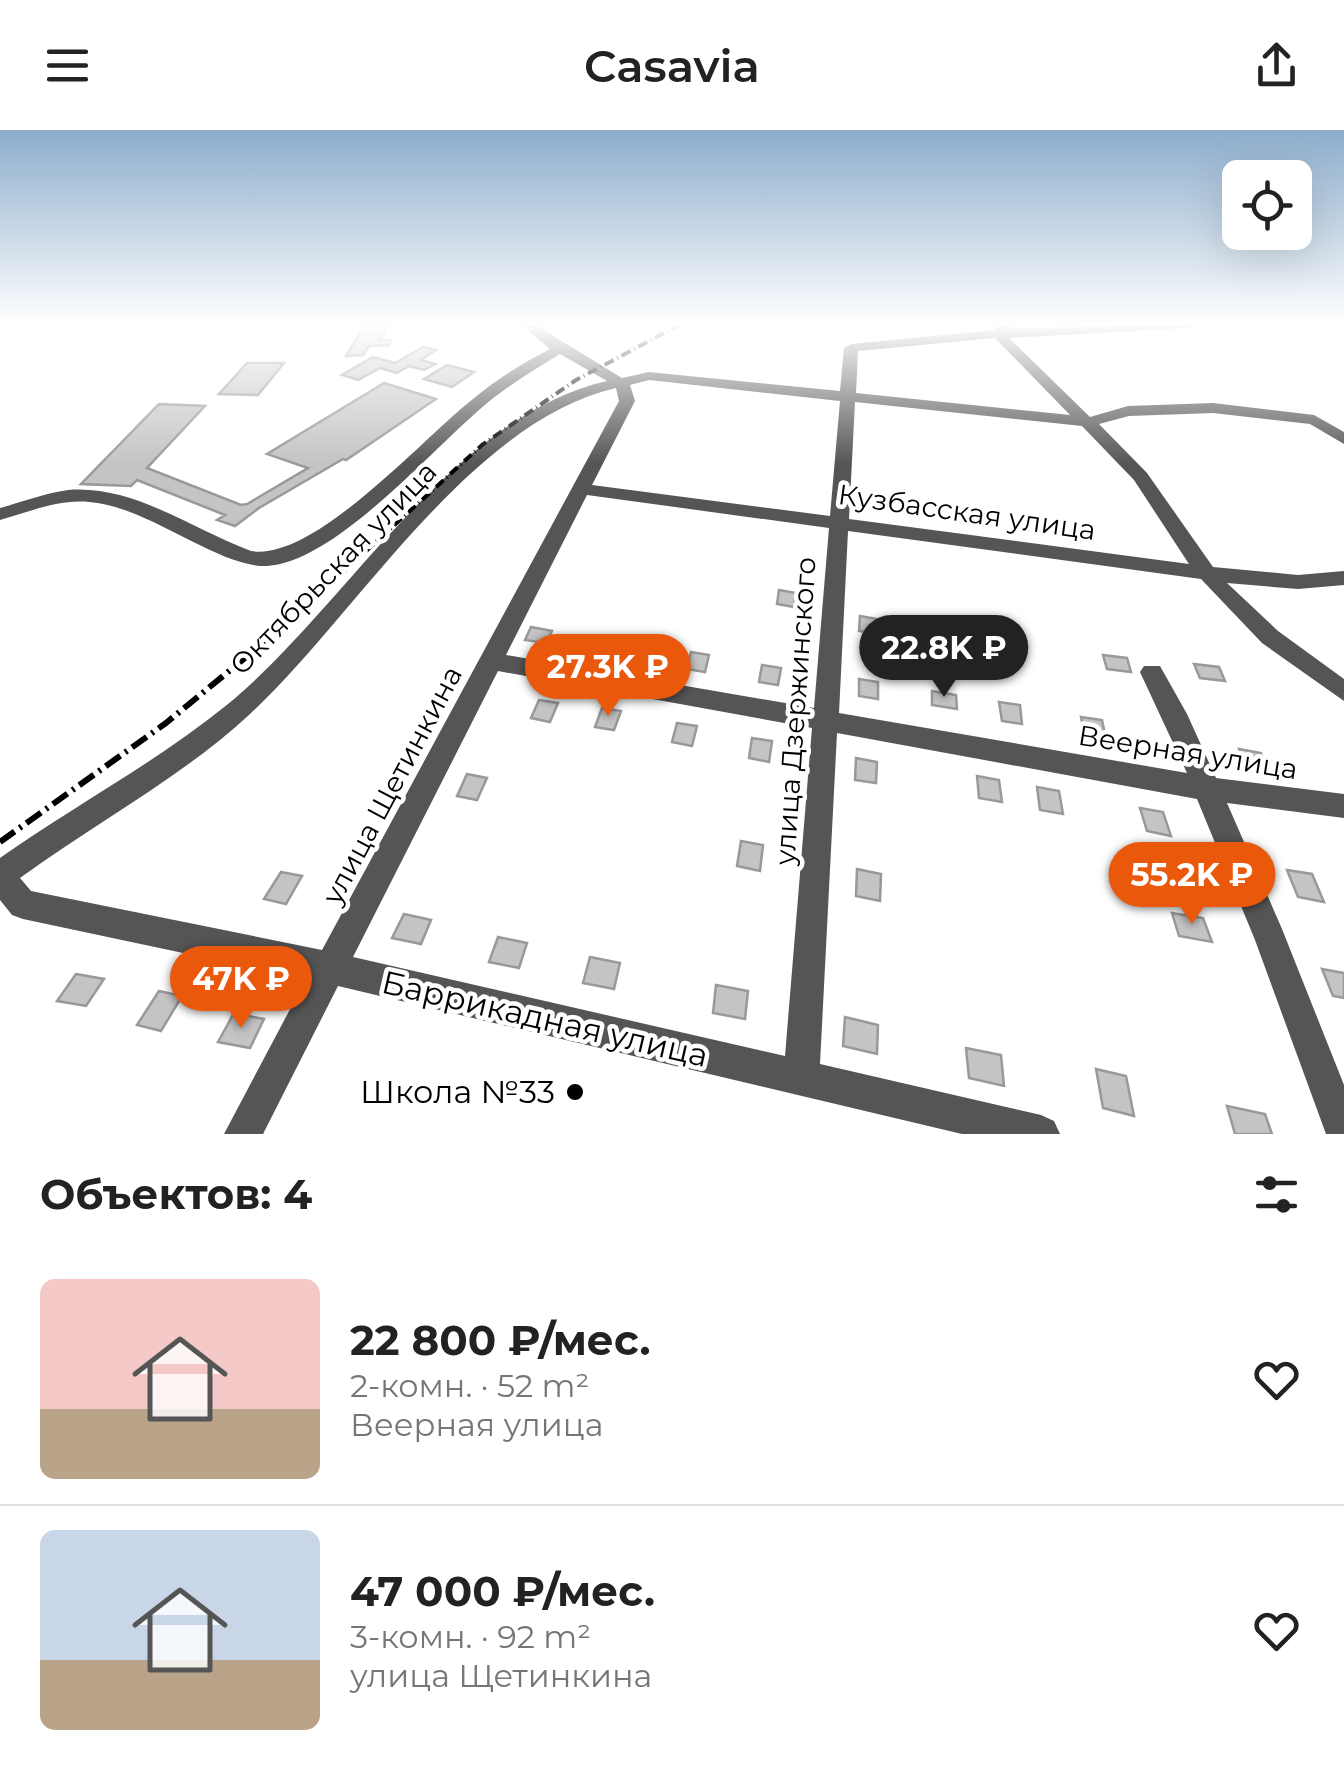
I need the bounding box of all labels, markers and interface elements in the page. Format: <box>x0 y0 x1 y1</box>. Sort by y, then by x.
icon: menu <box>40 38 95 93</box>
text: Casavia <box>584 38 760 93</box>
icon: share <box>1249 38 1304 93</box>
map controls <box>1222 160 1312 250</box>
button: locate <box>1222 160 1312 250</box>
street label: Октябрьская улица <box>223 454 443 682</box>
street label: Кузбасская улица <box>836 477 1098 547</box>
street label: улица Дзержинского <box>767 556 823 867</box>
pin: 22.8K ₽ <box>852 615 1036 700</box>
text: 22.8K ₽ <box>881 628 1007 667</box>
pin: 27.3K ₽ <box>516 634 700 719</box>
text: 27.3K ₽ <box>547 647 669 686</box>
street label: улица Щетинкина <box>314 660 469 911</box>
street label: Веерная улица <box>1076 718 1300 786</box>
pin: 55.2K ₽ <box>1100 842 1284 927</box>
text: 55.2K ₽ <box>1130 855 1254 894</box>
pin: 47K ₽ <box>171 946 311 1031</box>
text: 47K ₽ <box>192 959 290 998</box>
street label: Баррикадная улица <box>378 962 712 1075</box>
place label: Школа №33 <box>360 1072 555 1111</box>
marker: Школа №33 <box>564 1081 586 1103</box>
icon: filters <box>1249 1167 1304 1222</box>
text: Объектов: 4 <box>40 1168 312 1220</box>
text: 22 800 ₽/мес. <box>350 1314 651 1366</box>
icon: home <box>120 1319 240 1439</box>
icon: heart <box>1249 1352 1304 1407</box>
text: 2-комн. · 52 m² <box>350 1366 589 1405</box>
text: Веерная улица <box>350 1405 603 1444</box>
text: 47 000 ₽/мес. <box>350 1565 655 1617</box>
icon: home <box>120 1570 240 1690</box>
icon: heart <box>1249 1603 1304 1658</box>
text: 3-комн. · 92 m² <box>350 1617 591 1656</box>
text: улица Щетинкина <box>350 1656 652 1695</box>

